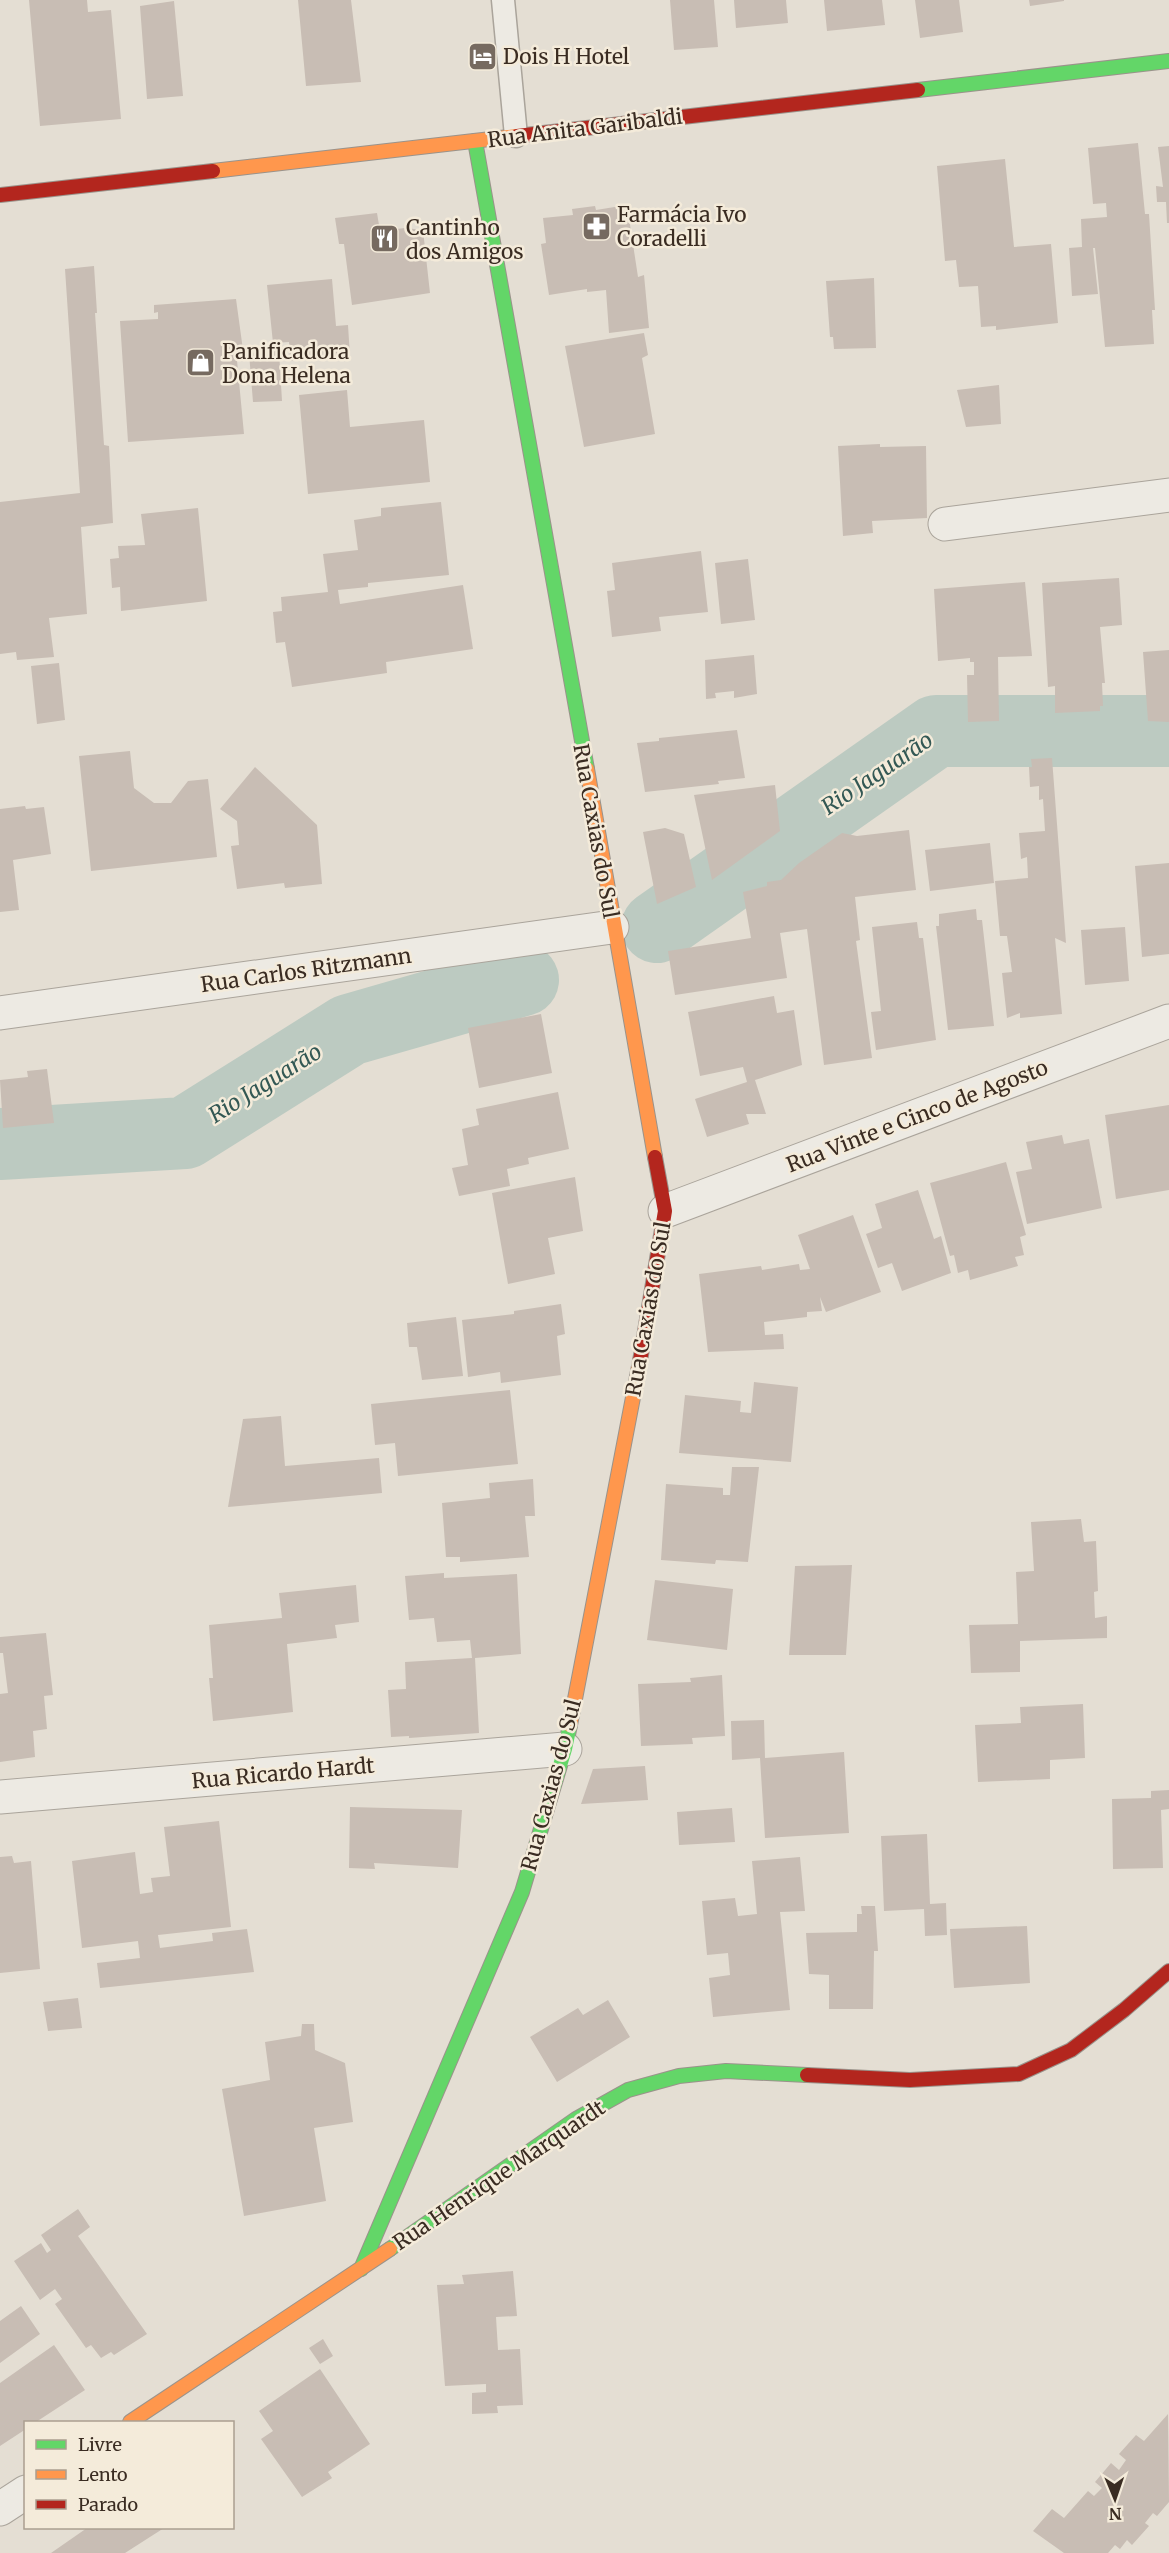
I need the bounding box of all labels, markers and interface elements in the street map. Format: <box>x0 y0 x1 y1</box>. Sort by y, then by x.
hotel icon: Dois H Hotel <box>466 40 498 72</box>
place label: Dois H Hotel <box>503 43 630 70</box>
street label: Rua Anita Garibaldi <box>486 103 684 153</box>
place label: Farmácia Ivo Coradelli <box>617 201 747 252</box>
pharmacy icon: Farmácia Ivo Coradelli <box>580 210 612 242</box>
place label: Cantinho dos Amigos <box>406 214 524 265</box>
restaurant icon: Cantinho dos Amigos <box>369 223 401 255</box>
place label: Panificadora Dona Helena <box>222 338 351 389</box>
shop icon: Panificadora Dona Helena <box>185 347 217 379</box>
water label: Rio Jaguarão <box>816 726 938 820</box>
street label: Rua Caxias do Sul <box>567 742 625 921</box>
street label: Rua Carlos Ritzmann <box>199 942 413 998</box>
water label: Rio Jaguarão <box>203 1037 327 1129</box>
street label: Rua Vinte e Cinco de Agosto <box>782 1054 1052 1178</box>
street label: Rua Caxias do Sul <box>619 1219 677 1398</box>
street label: Rua Caxias do Sul <box>515 1696 587 1874</box>
street label: Rua Ricardo Hardt <box>191 1752 375 1794</box>
street label: Rua Henrique Marquardt <box>388 2094 610 2256</box>
legend <box>24 2421 234 2529</box>
text: Livre <box>78 2433 122 2456</box>
text: Lento <box>78 2463 128 2486</box>
north arrow <box>1085 2469 1145 2529</box>
text: Parado <box>78 2493 138 2516</box>
text: N <box>1108 2504 1122 2524</box>

